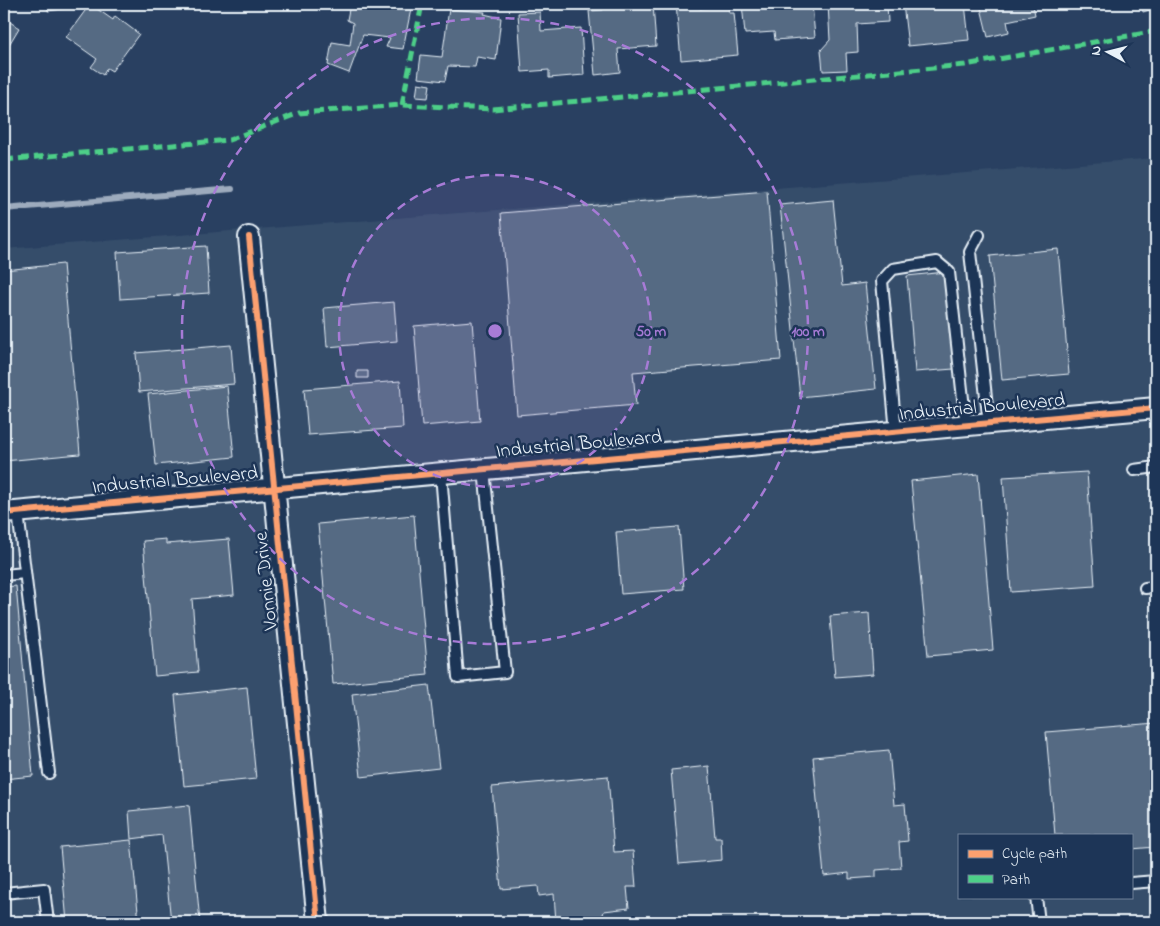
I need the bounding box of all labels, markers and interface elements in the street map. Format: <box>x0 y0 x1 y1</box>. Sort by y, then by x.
north arrow <box>1082 28 1132 78</box>
text: N <box>1086 45 1108 57</box>
text: 50 m <box>636 321 667 343</box>
text: 100 m <box>791 321 825 343</box>
centre of rings <box>486 322 504 340</box>
street label: Industrial Boulevard <box>898 386 1066 430</box>
street label: Industrial Boulevard <box>495 423 663 467</box>
street label: Industrial Boulevard <box>91 459 259 503</box>
street label: Vonnie Drive <box>247 530 287 633</box>
legend <box>958 834 1132 898</box>
text: Cycle path <box>1002 843 1067 866</box>
text: Path <box>1002 869 1030 891</box>

